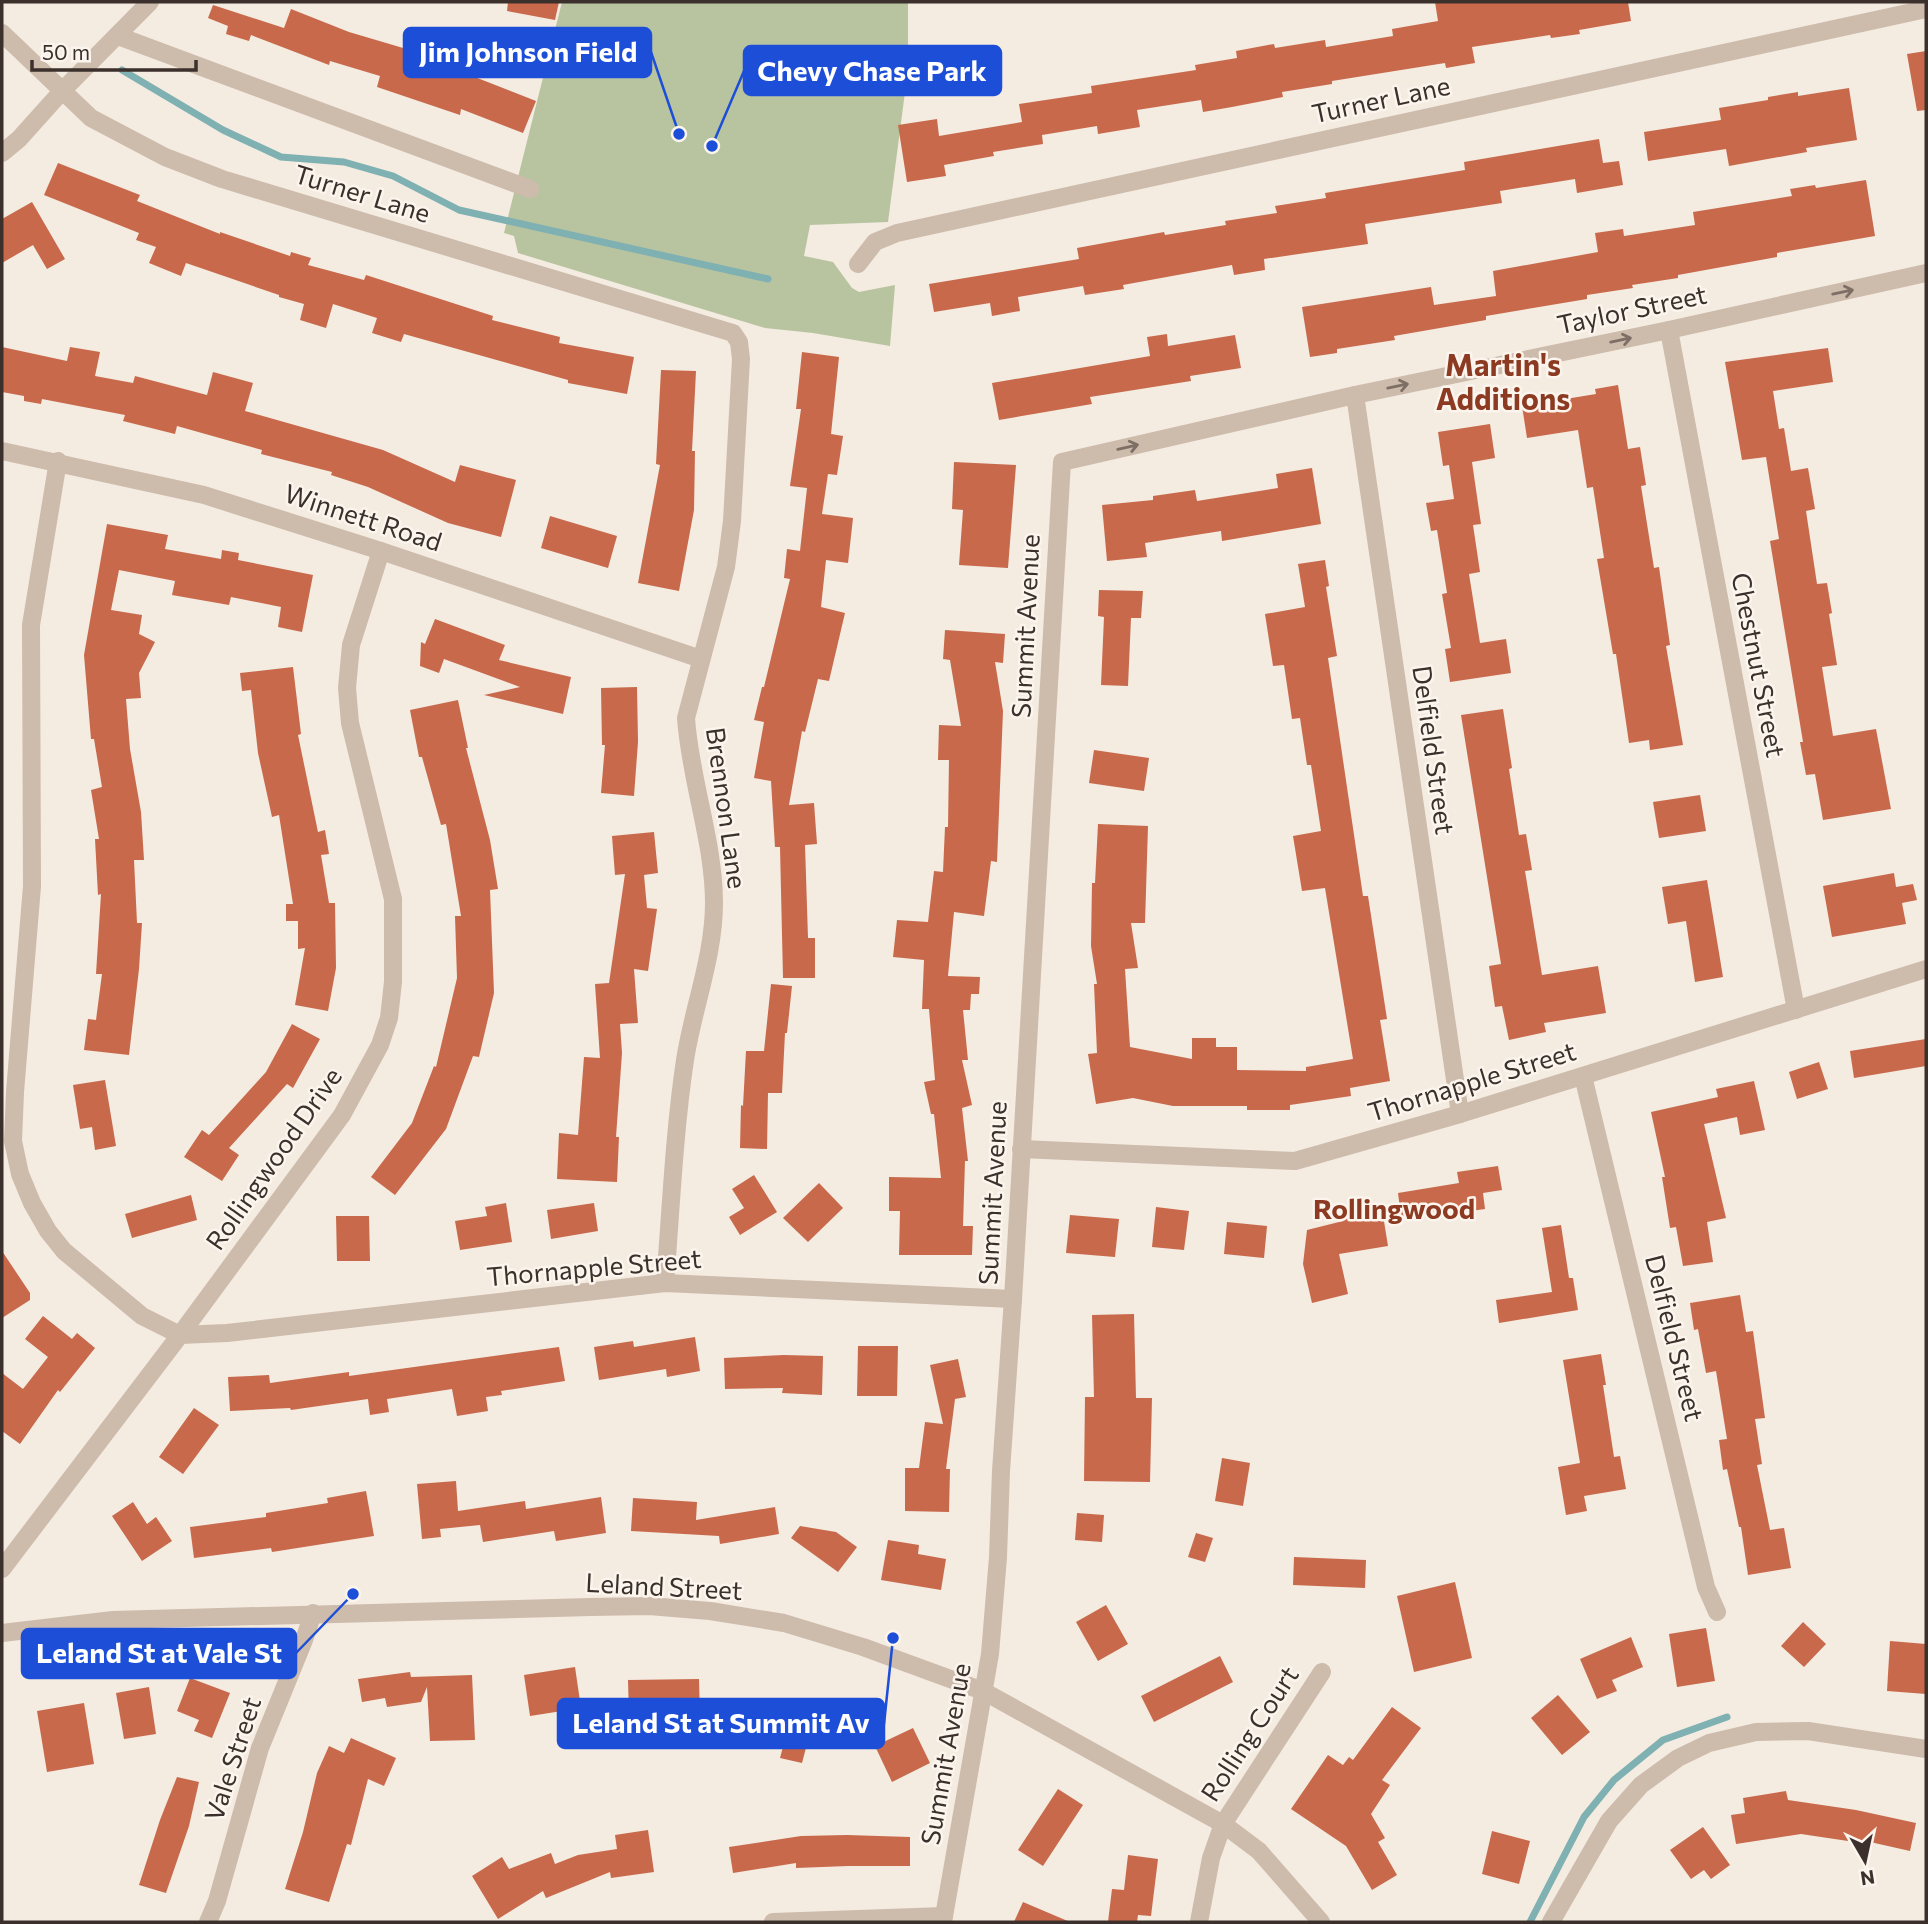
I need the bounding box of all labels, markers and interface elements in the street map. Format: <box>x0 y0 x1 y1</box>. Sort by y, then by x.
scale bar <box>32 28 196 72</box>
callout: Jim Johnson Field <box>404 28 651 77</box>
text: Jim Johnson Field <box>419 34 637 68</box>
text: 50 m <box>42 39 90 64</box>
callout: Chevy Chase Park <box>744 46 1001 95</box>
text: Chevy Chase Park <box>757 53 987 87</box>
street label: Turner Lane <box>1309 69 1453 128</box>
street label: Turner Lane <box>291 157 434 228</box>
street label: Taylor Street <box>1554 278 1709 340</box>
one-way arrow <box>1831 284 1854 298</box>
one-way arrow <box>1609 332 1632 346</box>
district label: Martin's Additions <box>1436 345 1570 416</box>
one-way arrow <box>1386 378 1409 392</box>
one-way arrow <box>1116 440 1139 453</box>
street label: Winnett Road <box>281 477 446 557</box>
street label: Summit Avenue <box>1004 533 1045 719</box>
street label: Chestnut Street <box>1726 570 1793 760</box>
street label: Delfield Street <box>1407 663 1462 836</box>
street label: Brennon Lane <box>701 725 754 891</box>
street label: Thornapple Street <box>1364 1034 1579 1127</box>
street label: Rollingwood Drive <box>198 1061 347 1255</box>
street label: Summit Avenue <box>971 1100 1012 1286</box>
district label: Rollingwood <box>1313 1191 1475 1225</box>
street label: Thornapple Street <box>485 1242 703 1291</box>
street label: Delfield Street <box>1640 1251 1711 1424</box>
street label: Leland Street <box>585 1566 743 1605</box>
callout: Leland St at Vale St <box>22 1629 296 1678</box>
text: Leland St at Vale St <box>36 1635 282 1669</box>
street label: Summit Avenue <box>913 1660 976 1847</box>
street label: Rolling Court <box>1194 1660 1304 1807</box>
street label: Vale Street <box>197 1692 266 1825</box>
callout: Leland St at Summit Av <box>558 1699 884 1748</box>
text: Leland St at Summit Av <box>572 1705 870 1739</box>
north arrow <box>1830 1826 1900 1896</box>
text: N <box>1859 1866 1877 1891</box>

